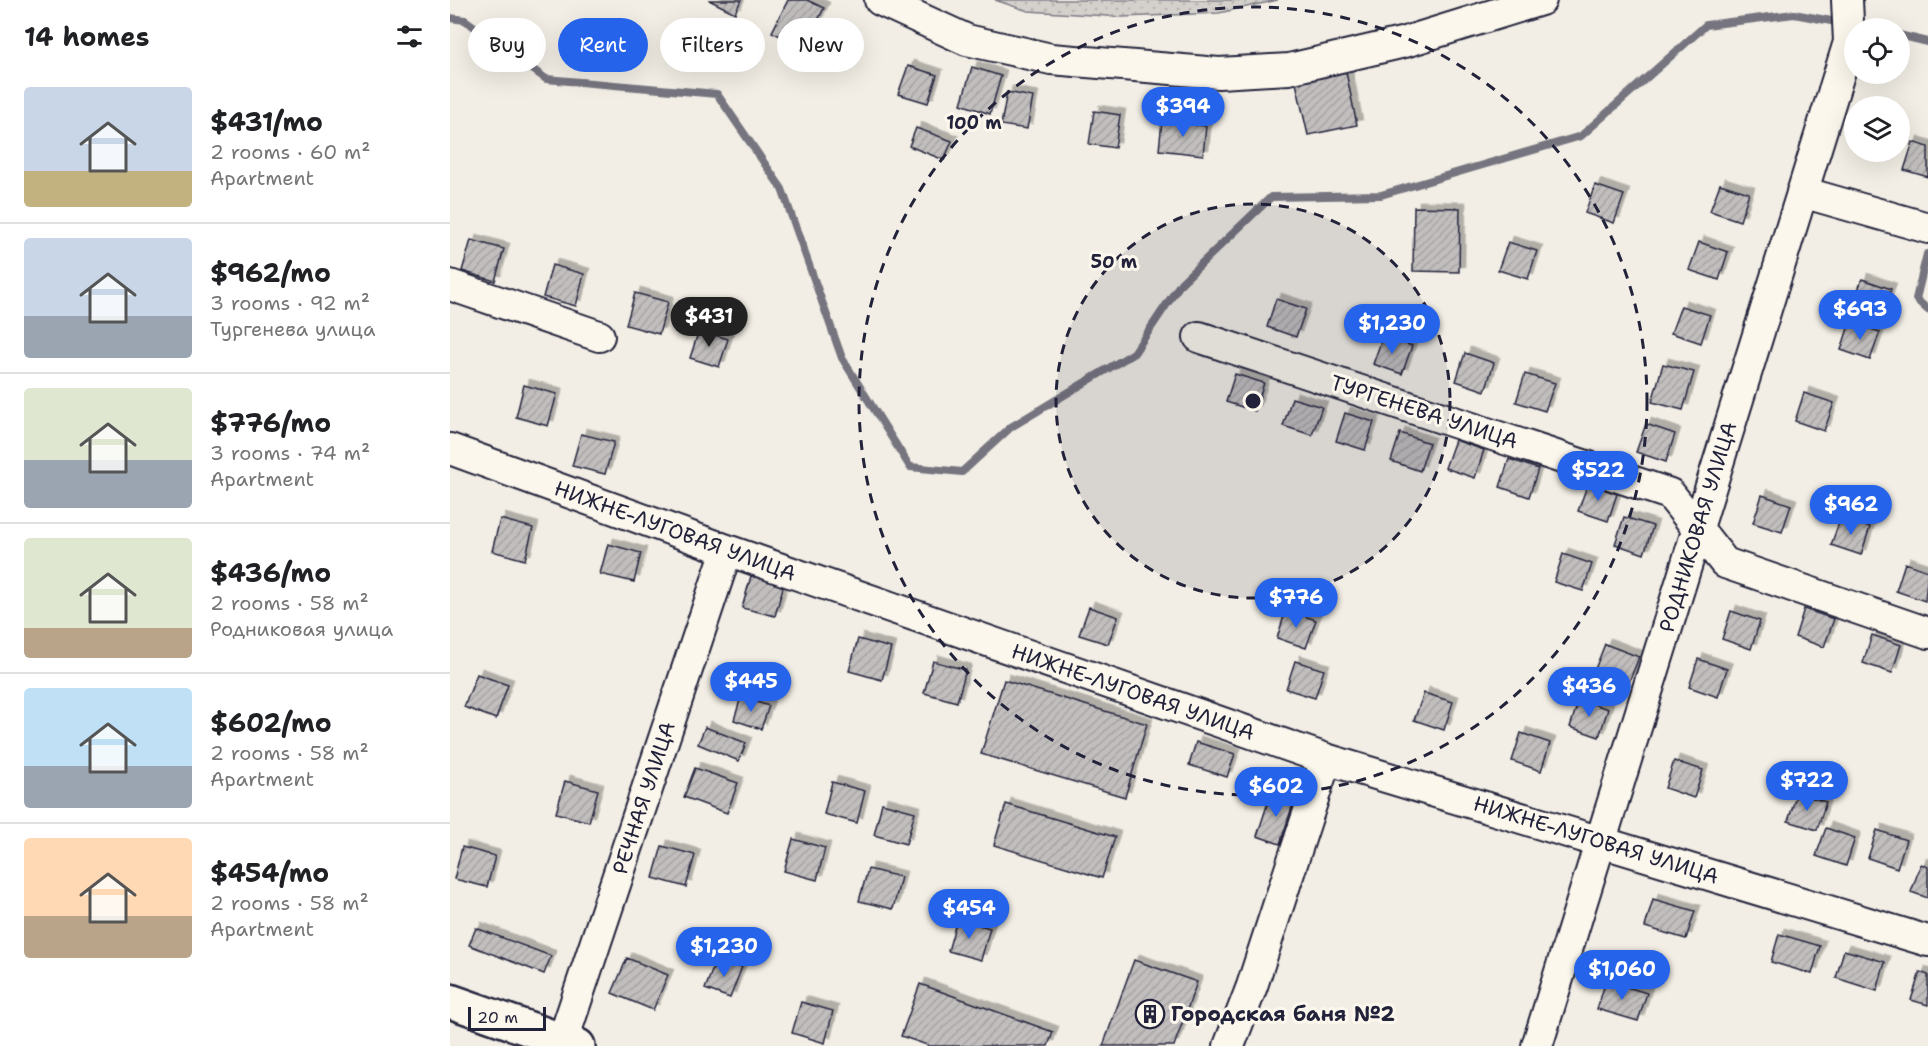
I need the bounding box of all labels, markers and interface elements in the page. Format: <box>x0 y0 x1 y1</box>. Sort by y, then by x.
chip: Buy <box>468 18 546 72</box>
chip: Rent <box>558 18 648 72</box>
chip: Filters <box>660 18 765 72</box>
chip: New <box>777 18 864 72</box>
map controls <box>1844 18 1910 162</box>
button: locate <box>1844 18 1910 84</box>
text: 14 homes <box>24 19 150 54</box>
icon: filters <box>393 20 426 53</box>
pin: $394 <box>1147 87 1219 138</box>
text: $394 <box>1156 93 1210 119</box>
button: layers <box>1844 96 1910 162</box>
text: $431/mo <box>210 104 323 139</box>
icon: home <box>72 111 144 183</box>
text: 100 m <box>946 111 1002 135</box>
text: 2 rooms · 60 m² <box>210 139 370 165</box>
text: Apartment <box>210 165 314 191</box>
text: 50 m <box>1091 250 1138 274</box>
text: $962/mo <box>210 255 331 290</box>
icon: home <box>72 262 144 334</box>
text: 3 rooms · 92 m² <box>210 290 370 316</box>
pin: $693 <box>1824 290 1896 341</box>
text: $693 <box>1833 296 1887 322</box>
pin: $431 <box>673 297 745 348</box>
text: $431 <box>685 303 733 329</box>
pin: $1,230 <box>1343 304 1441 355</box>
text: $1,230 <box>1358 310 1426 336</box>
text: Тургенева улица <box>210 316 375 342</box>
street label: ТУРГЕНЕВА УЛИЦА <box>1327 369 1521 455</box>
centre of rings <box>1243 391 1263 411</box>
text: $776/mo <box>210 405 331 440</box>
icon: home <box>72 412 144 484</box>
street label: РОДНИКОВАЯ УЛИЦА <box>1653 418 1743 636</box>
text: 3 rooms · 74 m² <box>210 440 370 466</box>
pin: $522 <box>1562 451 1634 502</box>
text: $522 <box>1571 457 1625 483</box>
text: Apartment <box>210 466 314 492</box>
street label: НИЖНЕ-ЛУГОВАЯ УЛИЦА <box>550 474 800 588</box>
pin: $962 <box>1815 485 1887 536</box>
text: $962 <box>1824 491 1878 517</box>
text: $436/mo <box>210 555 331 590</box>
icon: home <box>72 562 144 634</box>
pin: $776 <box>1260 578 1332 629</box>
text: $776 <box>1269 584 1323 610</box>
text: 2 rooms · 58 m² <box>210 590 369 616</box>
text: Родниковая улица <box>210 616 393 642</box>
street label: НИЖНЕ-ЛУГОВАЯ УЛИЦА <box>1008 637 1258 747</box>
pin: $445 <box>715 662 787 713</box>
pin: $436 <box>1553 667 1625 718</box>
text: $445 <box>724 668 778 694</box>
text: $436 <box>1562 673 1616 699</box>
text: $602/mo <box>210 705 332 740</box>
icon: home <box>72 712 144 784</box>
street label: РЕЧНАЯ УЛИЦА <box>606 718 682 878</box>
text: 2 rooms · 58 m² <box>210 740 369 766</box>
pin: $722 <box>1771 761 1843 812</box>
text: Apartment <box>210 766 314 792</box>
pin: $602 <box>1240 767 1312 818</box>
text: $722 <box>1780 767 1834 793</box>
text: $602 <box>1249 773 1303 799</box>
street label: НИЖНЕ-ЛУГОВАЯ УЛИЦА <box>1470 789 1722 891</box>
text: $454/mo <box>210 855 329 890</box>
icon: home <box>72 862 144 934</box>
pin: $454 <box>933 889 1005 940</box>
text: 2 rooms · 58 m² <box>210 890 369 916</box>
text: $454 <box>942 895 996 921</box>
text: Apartment <box>210 916 314 942</box>
pin: $1,230 <box>675 927 773 978</box>
text: $1,230 <box>690 933 758 959</box>
pin: $1,060 <box>1573 950 1671 1001</box>
text: $1,060 <box>1588 956 1656 982</box>
building icon: Городская баня №2 <box>1134 998 1166 1030</box>
place label: Городская баня №2 <box>1171 1000 1395 1028</box>
scale bar <box>468 1004 546 1032</box>
text: 20 m <box>477 1007 518 1028</box>

